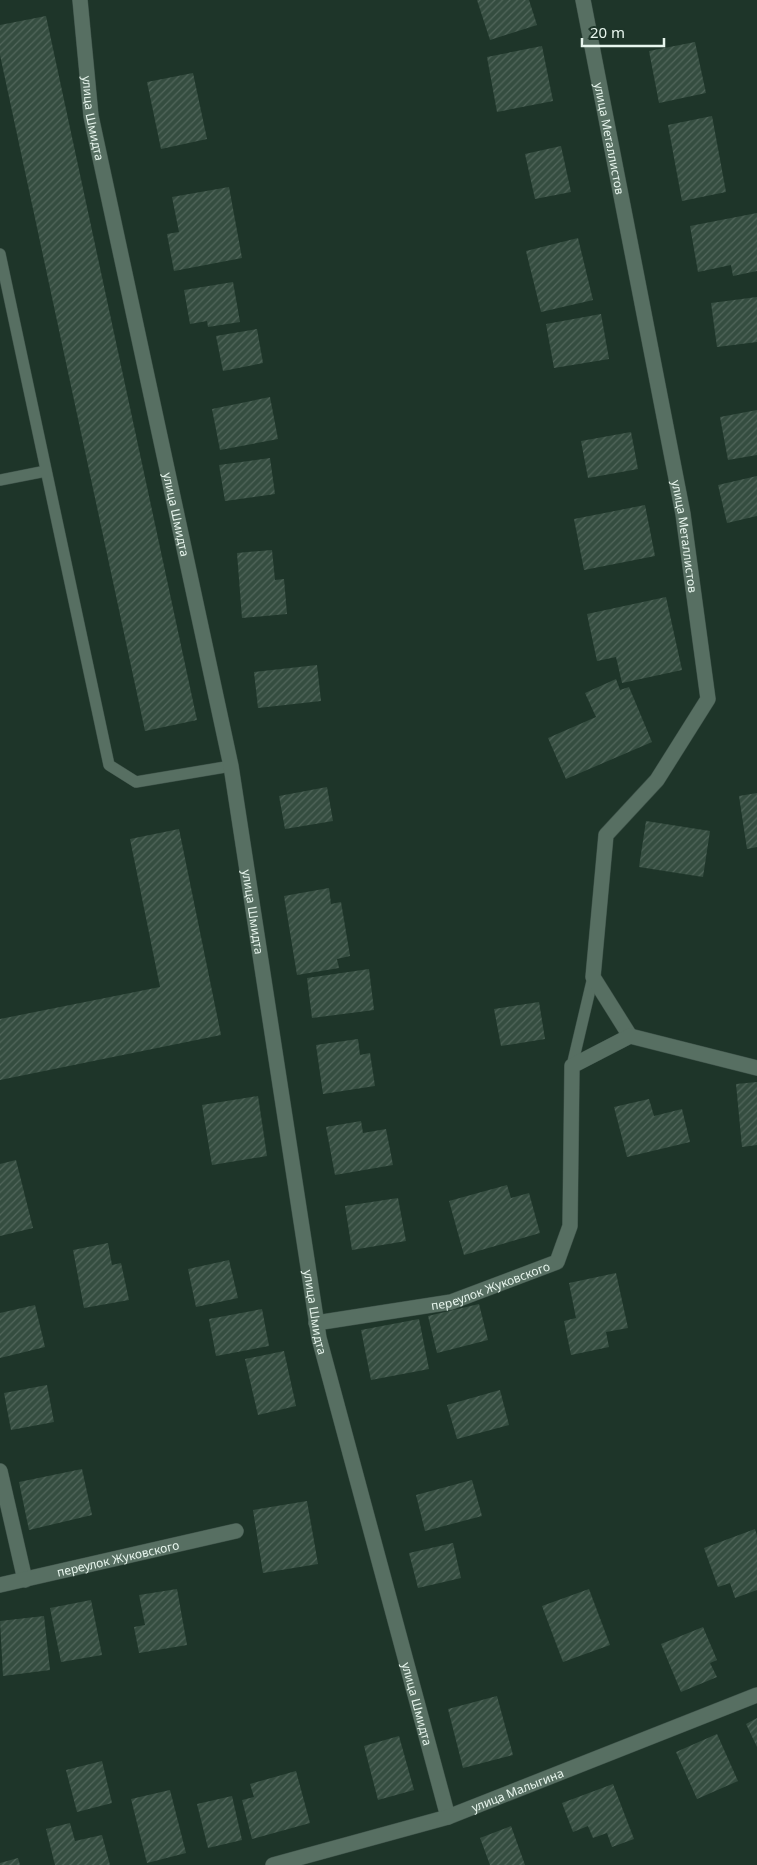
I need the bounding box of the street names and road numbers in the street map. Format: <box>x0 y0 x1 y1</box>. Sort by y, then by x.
street label: улица Шмидта <box>79 75 109 162</box>
street label: улица Металлистов <box>591 81 629 196</box>
street label: улица Шмидта <box>159 471 194 558</box>
street label: улица Металлистов <box>668 479 702 594</box>
street label: улица Шмидта <box>239 868 268 955</box>
street label: переулок Жуковского <box>430 1257 552 1313</box>
street label: улица Шмидта <box>300 1269 332 1356</box>
street label: переулок Жуковского <box>55 1536 181 1580</box>
street label: улица Шмидта <box>398 1660 437 1747</box>
street label: улица Малыгина <box>469 1764 566 1815</box>

